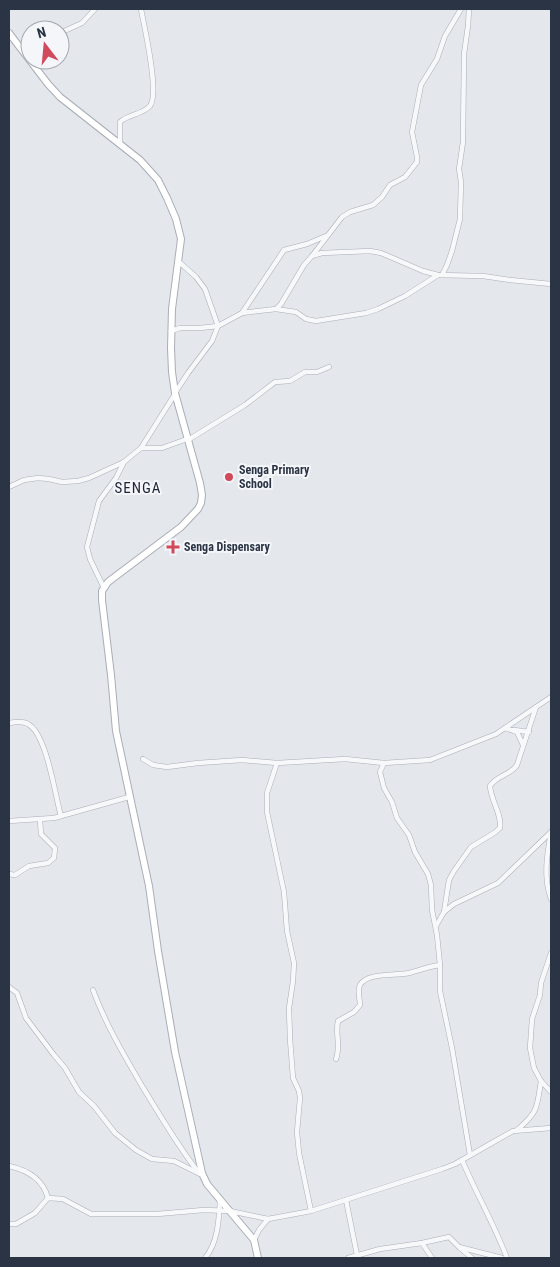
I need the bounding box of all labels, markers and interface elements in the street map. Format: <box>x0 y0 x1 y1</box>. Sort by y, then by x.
north arrow <box>20 20 70 70</box>
text: N <box>35 24 48 41</box>
place label: Senga Primary School <box>239 463 310 491</box>
marker: Senga Primary School <box>223 471 235 483</box>
district label: SENGA <box>114 479 162 497</box>
marker: Senga Dispensary <box>166 540 180 554</box>
place label: Senga Dispensary <box>184 540 271 554</box>

